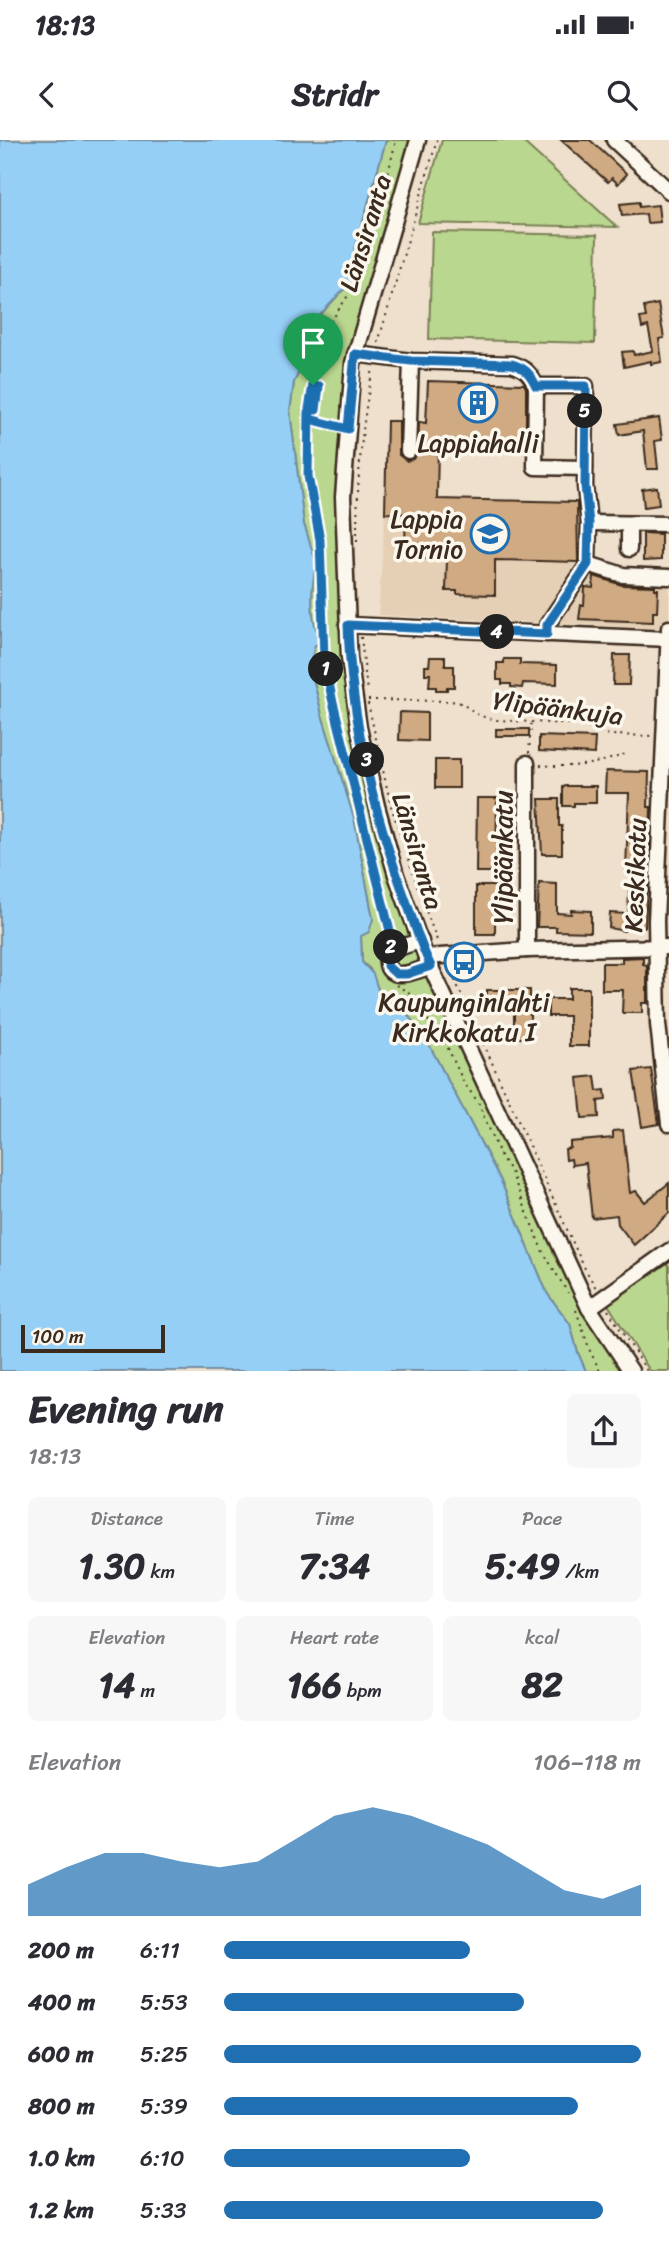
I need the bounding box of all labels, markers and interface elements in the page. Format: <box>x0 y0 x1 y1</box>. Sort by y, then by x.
text: 18:13 <box>35 2 95 48</box>
text: Stridr <box>291 66 378 123</box>
icon: back <box>28 76 66 114</box>
icon: search <box>603 76 641 114</box>
street label: Länsiranta <box>325 169 405 297</box>
pin <box>283 313 343 385</box>
icon: arrive <box>294 324 332 362</box>
building icon: Lappiahalli <box>457 382 499 424</box>
pin: 5 <box>568 394 602 428</box>
text: 5 <box>579 394 590 427</box>
place label: Lappiahalli <box>417 420 540 466</box>
place label: Lappia Tornio <box>390 496 463 572</box>
school or university icon: Lappia Tornio <box>469 513 511 555</box>
pin: 4 <box>480 615 514 650</box>
text: 4 <box>491 615 502 648</box>
pin: 1 <box>308 652 344 686</box>
text: 1 <box>321 652 330 685</box>
street label: Ylipäänkuja <box>490 677 626 739</box>
pin: 3 <box>350 742 384 778</box>
text: 3 <box>361 743 372 776</box>
street label: Länsiranta <box>378 787 458 915</box>
street label: Ylipäänkatu <box>480 790 526 924</box>
street label: Keskikatu <box>610 817 660 933</box>
pin: 2 <box>374 930 408 964</box>
text: 2 <box>385 930 396 963</box>
bus stop icon: Kaupunginlahti Kirkkokatu I <box>443 941 485 983</box>
place label: Kaupunginlahti Kirkkokatu I <box>378 979 551 1055</box>
text: 100 m <box>32 1320 84 1353</box>
scale bar <box>21 1322 164 1354</box>
text: Evening run <box>28 1376 224 1443</box>
button: share <box>567 1394 641 1468</box>
text: 18:13 <box>28 1436 81 1477</box>
text: Distance <box>91 1502 163 1535</box>
text: Time <box>314 1502 355 1535</box>
text: Pace <box>522 1502 562 1535</box>
text: 1.30 <box>79 1535 145 1597</box>
text: 7:34 <box>299 1535 370 1597</box>
text: 5:49 <box>485 1535 560 1597</box>
text: km <box>145 1555 175 1588</box>
text: /km <box>560 1555 599 1588</box>
text: Elevation <box>88 1621 165 1654</box>
text: Heart rate <box>290 1621 379 1654</box>
text: kcal <box>525 1621 559 1654</box>
text: 14 <box>99 1654 136 1716</box>
text: 166 <box>287 1654 342 1716</box>
text: 82 <box>522 1654 563 1716</box>
text: m <box>136 1674 155 1707</box>
text: bpm <box>342 1674 382 1707</box>
text: Elevation <box>28 1742 121 1783</box>
text: 106–118 m <box>533 1742 641 1783</box>
text: 200 m <box>28 1930 94 1971</box>
text: 6:11 <box>140 1930 180 1971</box>
text: 400 m <box>28 1982 95 2023</box>
text: 5:53 <box>140 1982 188 2023</box>
text: 600 m <box>28 2034 94 2075</box>
text: 5:25 <box>140 2034 188 2075</box>
text: 800 m <box>28 2086 95 2127</box>
text: 5:39 <box>140 2086 188 2127</box>
text: 1.0 km <box>28 2138 95 2179</box>
text: 6:10 <box>140 2138 184 2179</box>
text: 1.2 km <box>28 2190 94 2231</box>
text: 5:33 <box>140 2190 186 2231</box>

